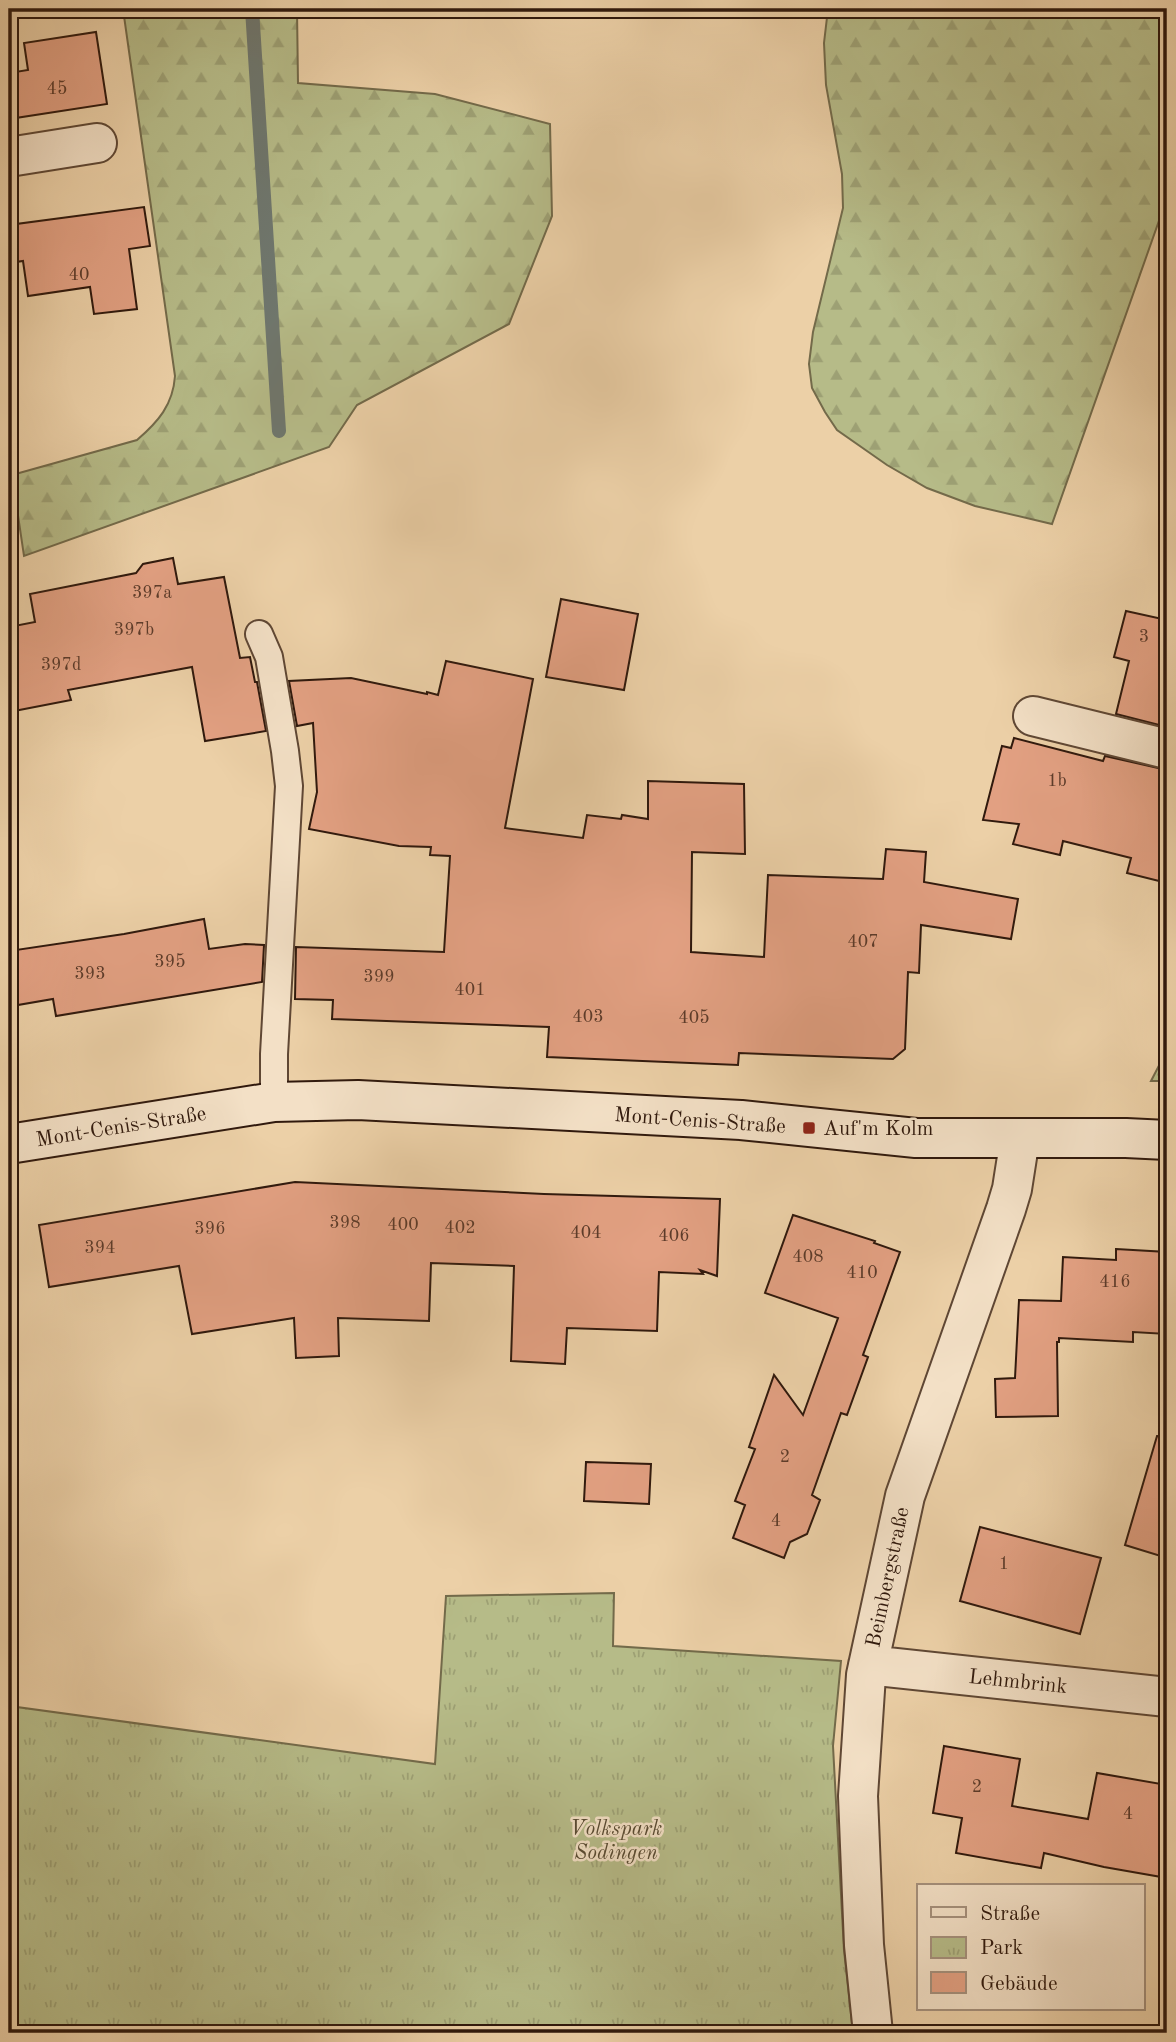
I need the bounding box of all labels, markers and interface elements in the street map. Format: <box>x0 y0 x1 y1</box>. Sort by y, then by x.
house number: 45 <box>47 80 67 98</box>
house number: 40 <box>69 266 89 284</box>
house number: 397a <box>132 584 172 602</box>
house number: 397b <box>114 621 154 639</box>
house number: 3 <box>1139 628 1149 646</box>
house number: 397d <box>41 656 81 674</box>
house number: 1b <box>1047 772 1067 790</box>
house number: 407 <box>847 933 879 951</box>
house number: 395 <box>154 953 186 971</box>
house number: 393 <box>74 965 106 983</box>
house number: 399 <box>363 968 395 986</box>
house number: 401 <box>454 981 486 999</box>
house number: 403 <box>572 1008 604 1026</box>
house number: 405 <box>678 1009 710 1027</box>
street label: Mont-Cenis-Straße <box>35 1104 208 1151</box>
street label: Mont-Cenis-Straße <box>613 1105 787 1138</box>
place label: Auf'm Kolm <box>823 1119 933 1140</box>
marker: Auf'm Kolm <box>801 1120 817 1136</box>
house number: 398 <box>329 1214 361 1232</box>
house number: 400 <box>387 1216 419 1234</box>
house number: 402 <box>444 1219 476 1237</box>
house number: 396 <box>194 1220 226 1238</box>
house number: 404 <box>570 1224 602 1242</box>
house number: 406 <box>658 1227 690 1245</box>
house number: 394 <box>84 1239 116 1257</box>
house number: 408 <box>792 1248 824 1266</box>
house number: 410 <box>846 1264 878 1282</box>
house number: 416 <box>1099 1273 1131 1291</box>
house number: 2 <box>780 1448 790 1466</box>
street label: Beimbergstraße <box>863 1505 914 1649</box>
house number: 4 <box>771 1512 781 1530</box>
house number: 1 <box>999 1555 1009 1573</box>
street label: Lehmbrink <box>967 1667 1068 1698</box>
house number: 2 <box>972 1778 982 1796</box>
house number: 4 <box>1123 1805 1133 1823</box>
park label: Volkspark Sodingen <box>570 1819 662 1864</box>
legend <box>917 1884 1144 2010</box>
text: Straße <box>980 1904 1040 1925</box>
text: Park <box>980 1938 1023 1959</box>
text: Gebäude <box>980 1974 1058 1995</box>

